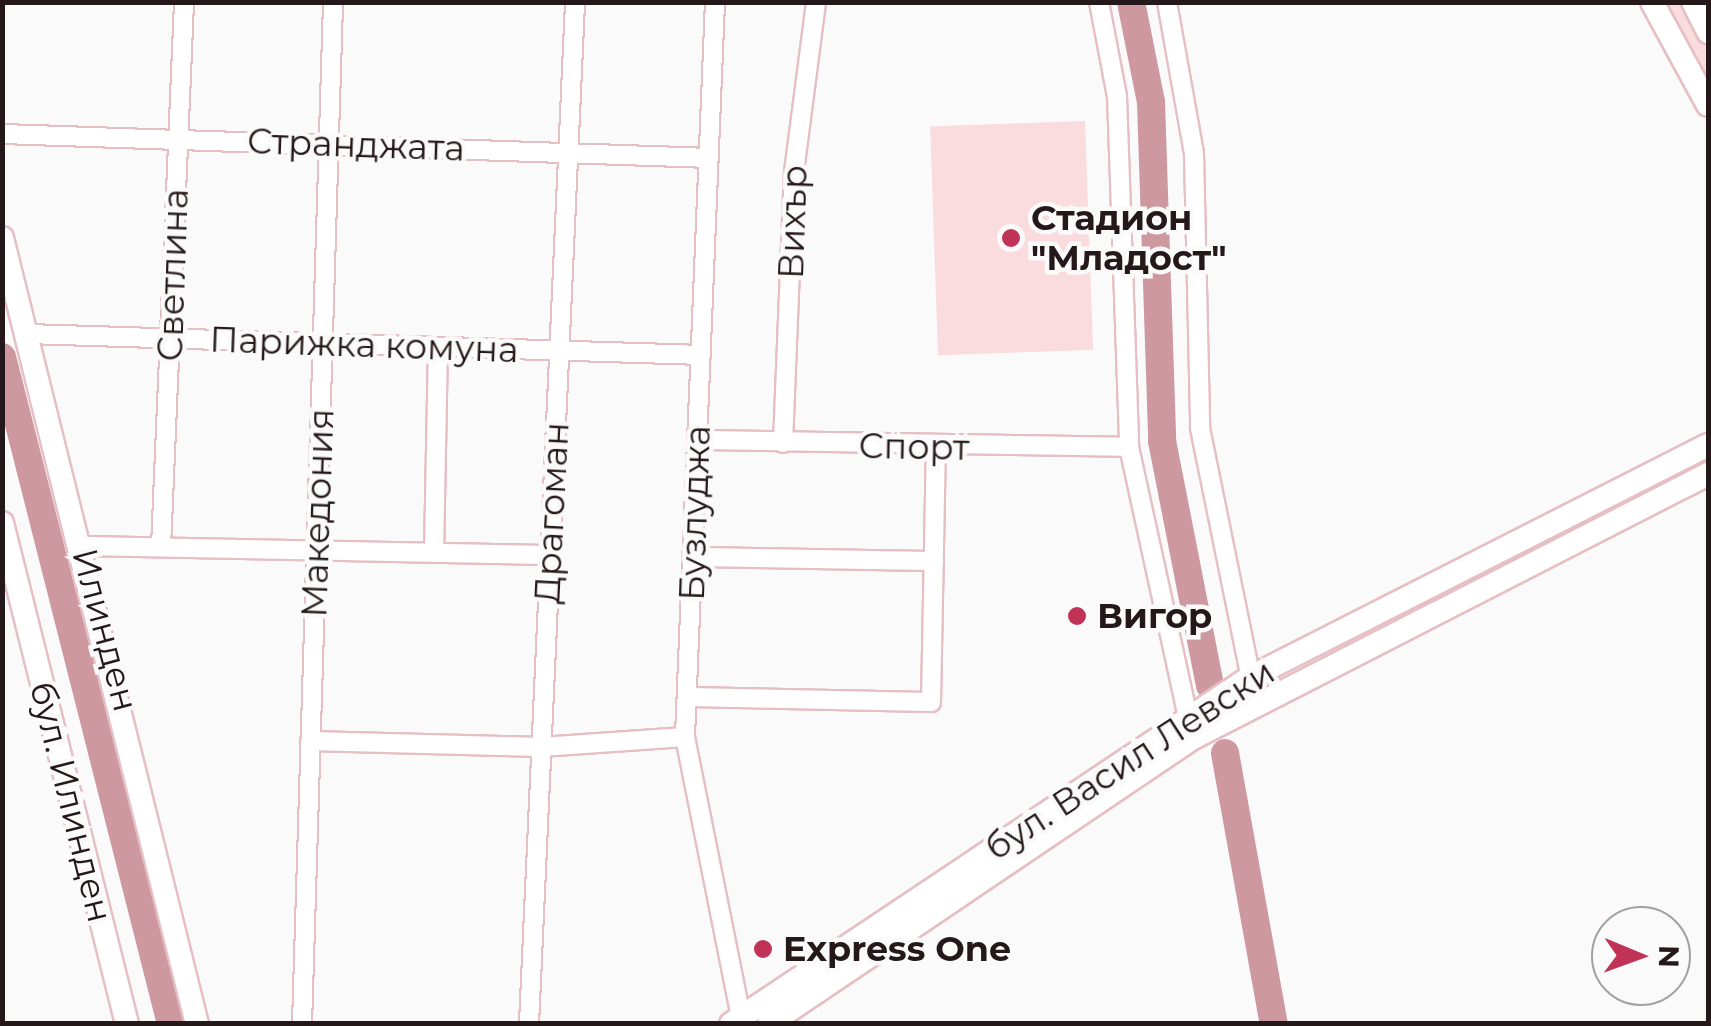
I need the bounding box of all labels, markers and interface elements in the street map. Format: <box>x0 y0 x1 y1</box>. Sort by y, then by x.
street label: Странджата <box>246 120 466 170</box>
street label: Вихър <box>770 164 816 280</box>
street label: Светлина <box>149 188 197 362</box>
place label: Стадион "Младост" <box>1031 197 1227 279</box>
marker: Стадион "Младост" <box>1000 227 1022 249</box>
street label: Парижка комуна <box>209 319 519 371</box>
street label: Македония <box>293 408 343 618</box>
street label: Драгоман <box>526 421 578 605</box>
street label: Бузлуджа <box>671 424 719 602</box>
street label: Спорт <box>858 425 970 469</box>
street label: Илинден <box>63 544 147 716</box>
place label: Вигор <box>1097 595 1212 637</box>
marker: Вигор <box>1066 605 1088 627</box>
street label: бул. Васил Левски <box>978 651 1282 869</box>
street label: бул. Илинден <box>21 677 121 927</box>
north arrow <box>1591 906 1691 1006</box>
place label: Express One <box>783 928 1011 970</box>
marker: Express One <box>752 938 774 960</box>
text: N <box>1652 945 1686 968</box>

